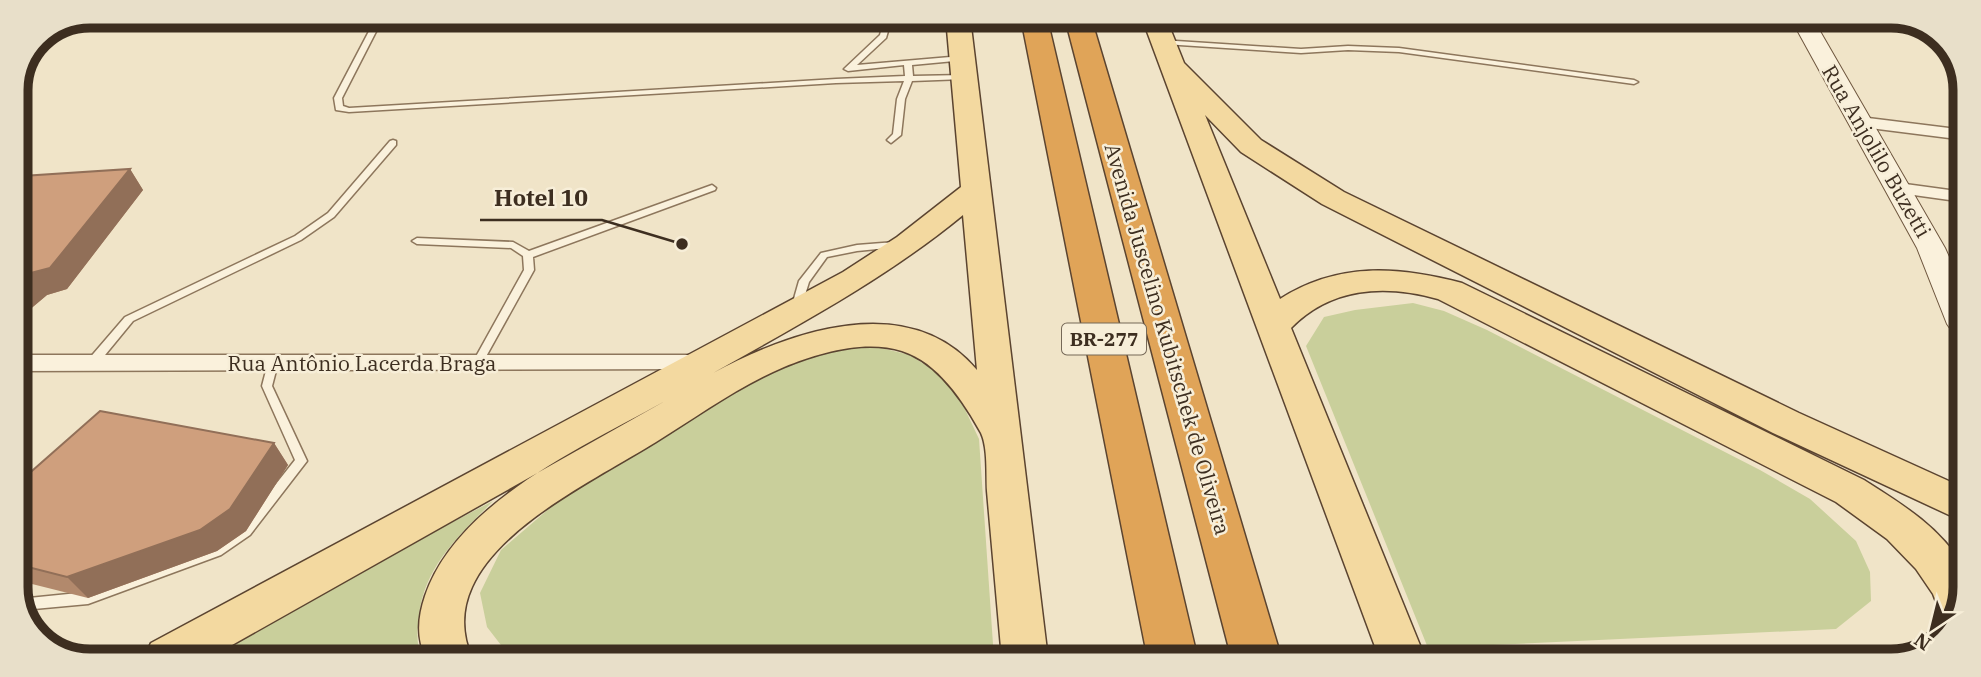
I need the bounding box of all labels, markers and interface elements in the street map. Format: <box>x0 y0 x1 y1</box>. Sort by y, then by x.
street label: Rua Anjolilo Buzetti <box>1816 60 1938 242</box>
street label: Avenida Juscelino Kubitschek de Oliveira <box>1099 140 1237 538</box>
callout: Hotel 10 <box>480 176 602 220</box>
text: Hotel 10 <box>494 182 588 212</box>
road number: BR-277 <box>1062 324 1146 354</box>
street label: Rua Antônio Lacerda Braga <box>228 349 496 377</box>
north arrow <box>1897 593 1967 663</box>
text: N <box>1909 628 1935 656</box>

